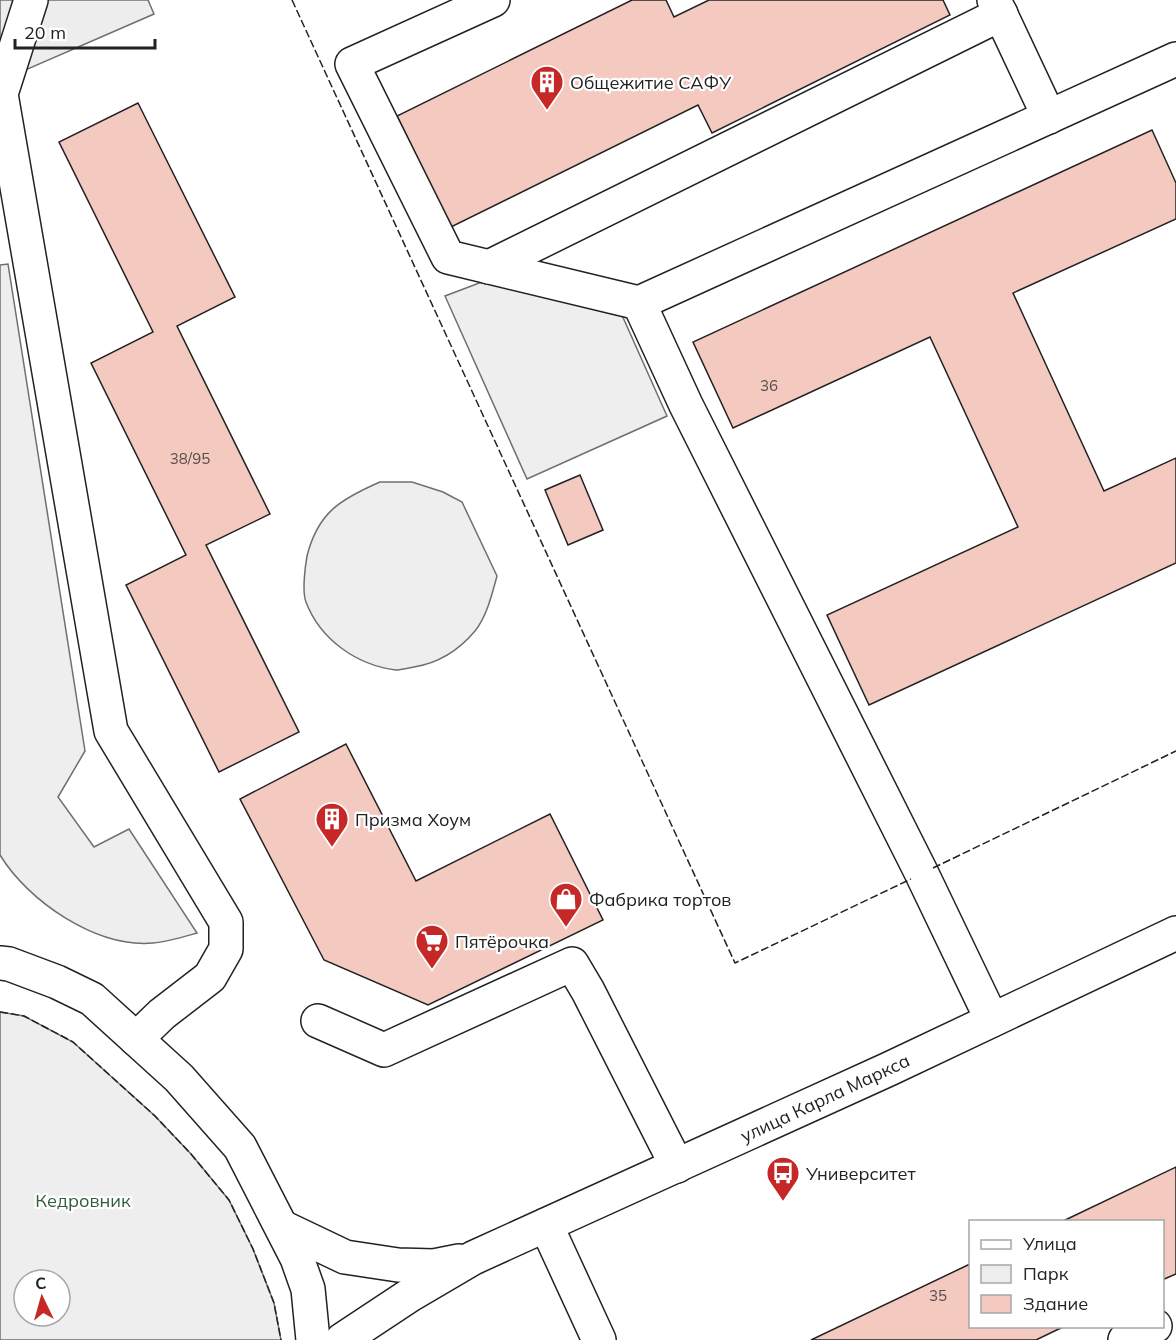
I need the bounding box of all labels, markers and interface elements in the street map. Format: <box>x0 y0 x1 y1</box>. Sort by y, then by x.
scale bar <box>15 12 154 50</box>
text: 20 m <box>24 21 66 44</box>
building icon: Общежитие САФУ <box>529 64 565 111</box>
place label: Общежитие САФУ <box>570 71 731 94</box>
house number: 36 <box>760 376 778 395</box>
house number: 38/95 <box>170 449 210 468</box>
building icon: Призма Хоум <box>314 801 350 848</box>
place label: Призма Хоум <box>355 808 471 831</box>
shop icon: Фабрика тортов <box>548 881 584 928</box>
place label: Фабрика тортов <box>589 888 731 911</box>
supermarket icon: Пятёрочка <box>414 923 450 970</box>
place label: Пятёрочка <box>455 930 549 953</box>
street label: улица Карла Маркса <box>737 1049 913 1147</box>
bus stop icon: Университет <box>765 1155 801 1202</box>
place label: Университет <box>805 1162 916 1185</box>
park label: Кедровник <box>35 1189 131 1212</box>
legend <box>969 1220 1164 1328</box>
text: Улица <box>1022 1232 1077 1255</box>
text: Парк <box>1023 1262 1069 1285</box>
north arrow <box>12 1268 72 1328</box>
text: С <box>34 1273 47 1293</box>
house number: 35 <box>929 1286 947 1305</box>
text: Здание <box>1023 1292 1088 1315</box>

